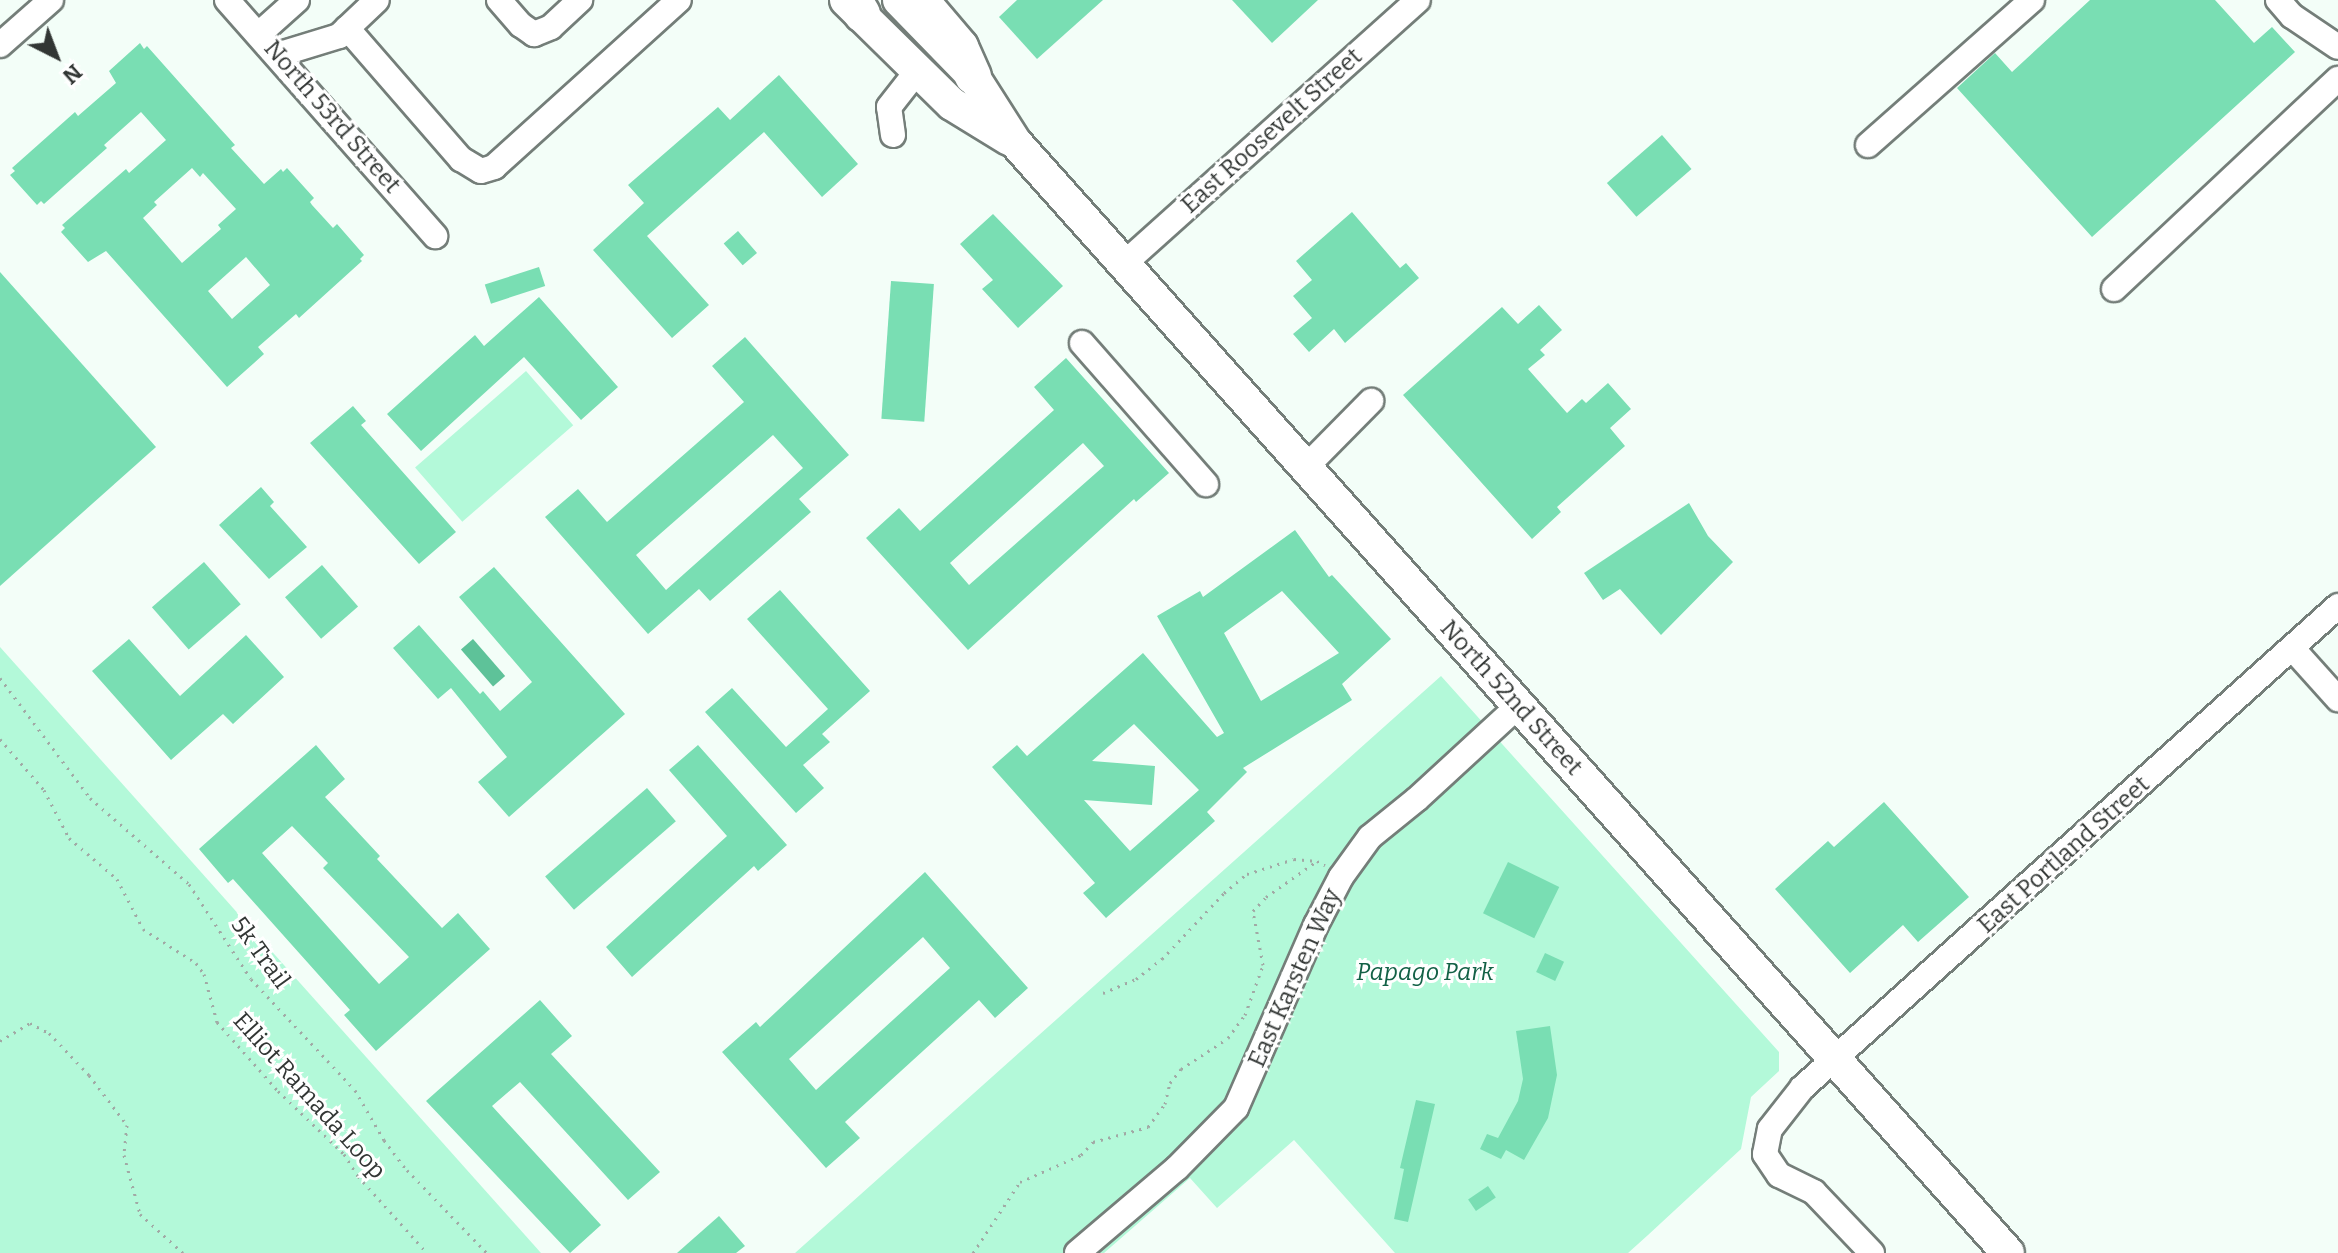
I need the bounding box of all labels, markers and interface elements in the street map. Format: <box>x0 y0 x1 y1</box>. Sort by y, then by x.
north arrow <box>16 16 96 96</box>
street label: North 53rd Street <box>258 35 406 199</box>
street label: East Roosevelt Street <box>1176 42 1368 220</box>
text: N <box>57 58 88 90</box>
street label: North 52nd Street <box>1434 615 1588 781</box>
street label: East Portland Street <box>1972 770 2156 940</box>
street label: East Karsten Way <box>1243 884 1347 1072</box>
street label: 5k Trail <box>224 911 296 995</box>
park label: Papago Park <box>1356 959 1494 987</box>
street label: Elliot Ramada Loop <box>227 1007 391 1185</box>

